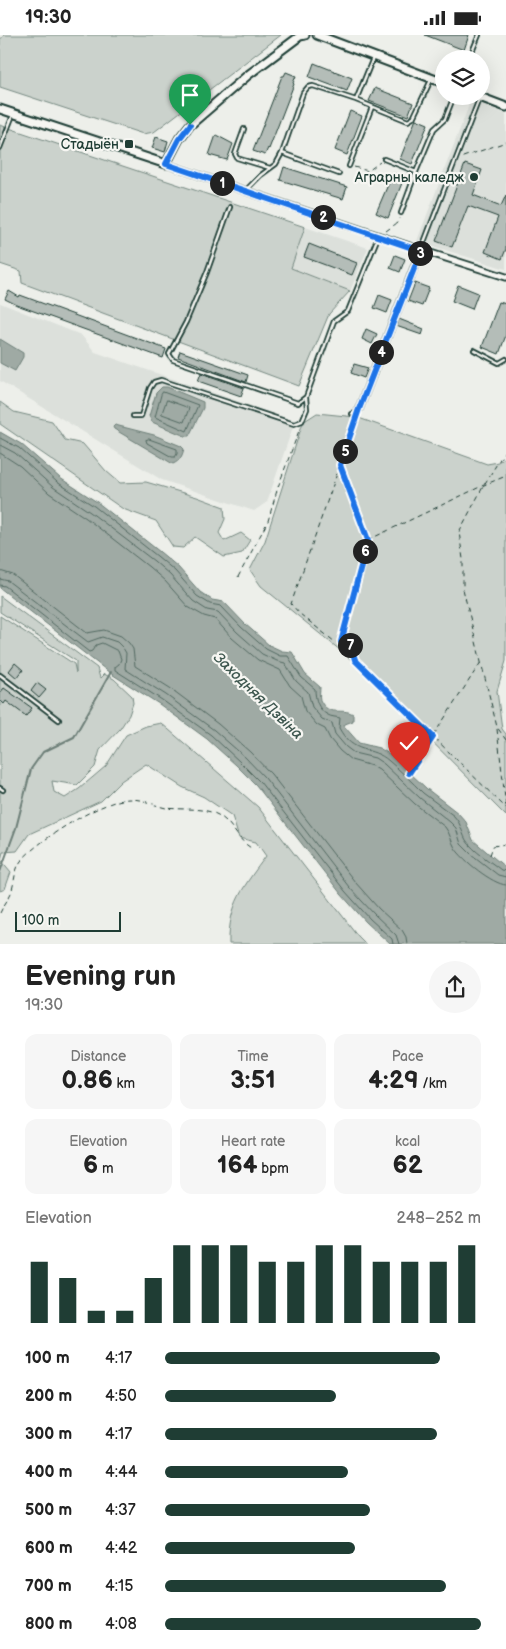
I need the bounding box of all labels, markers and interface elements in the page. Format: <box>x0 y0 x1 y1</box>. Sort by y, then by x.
text: 19:30 <box>25 6 72 29</box>
map controls <box>435 50 490 105</box>
button: layers <box>435 50 490 105</box>
pin <box>169 74 211 125</box>
icon: arrive <box>176 81 204 109</box>
place label: Стадыён <box>61 136 119 153</box>
marker: Стадыён <box>123 138 135 150</box>
place label: Аграрны каледж <box>354 169 464 186</box>
pin: 1 <box>210 171 234 195</box>
marker: Аграрны каледж <box>468 171 480 183</box>
text: 1 <box>220 175 225 192</box>
pin: 2 <box>310 205 336 229</box>
text: 2 <box>319 209 328 226</box>
pin: 3 <box>408 241 432 265</box>
text: 3 <box>416 245 425 262</box>
pin: 4 <box>368 339 394 365</box>
text: 4 <box>377 344 386 361</box>
pin: 5 <box>332 439 358 463</box>
text: 5 <box>341 443 350 460</box>
pin: 6 <box>352 539 378 563</box>
text: 6 <box>361 543 370 560</box>
pin: 7 <box>338 633 362 657</box>
text: 7 <box>347 637 354 654</box>
water label: Заходняя Дзвіна <box>209 648 307 744</box>
pin <box>388 722 430 773</box>
icon: check <box>395 729 423 757</box>
scale bar <box>15 909 121 932</box>
text: 100 m <box>22 912 59 929</box>
text: Evening run <box>25 960 176 993</box>
button: share <box>429 961 481 1013</box>
text: 19:30 <box>25 996 63 1015</box>
text: Distance <box>70 1048 126 1065</box>
text: Time <box>237 1048 269 1065</box>
text: Pace <box>392 1048 424 1065</box>
text: 0.86 <box>62 1065 113 1096</box>
text: 3:51 <box>230 1065 276 1096</box>
text: 4:29 <box>368 1065 419 1096</box>
text: km <box>113 1075 135 1092</box>
text: /km <box>419 1075 447 1092</box>
text: Elevation <box>69 1133 128 1150</box>
text: Heart rate <box>221 1133 285 1150</box>
text: kcal <box>395 1133 420 1150</box>
text: 6 <box>83 1150 98 1181</box>
text: 164 <box>217 1150 258 1181</box>
text: 62 <box>393 1150 423 1181</box>
text: m <box>98 1160 114 1177</box>
text: bpm <box>258 1160 289 1177</box>
text: Elevation <box>25 1209 92 1228</box>
text: 248–252 m <box>397 1209 481 1228</box>
text: 100 m <box>25 1349 70 1368</box>
text: 4:17 <box>105 1349 132 1368</box>
text: 200 m <box>25 1387 72 1406</box>
text: 4:50 <box>105 1387 137 1406</box>
text: 300 m <box>25 1425 72 1444</box>
text: 4:17 <box>105 1425 132 1444</box>
text: 400 m <box>25 1463 72 1482</box>
text: 4:44 <box>105 1463 138 1482</box>
text: 500 m <box>25 1501 72 1520</box>
text: 4:37 <box>105 1501 136 1520</box>
text: 600 m <box>25 1539 73 1558</box>
text: 4:42 <box>105 1539 137 1558</box>
text: 700 m <box>25 1577 72 1596</box>
text: 4:15 <box>105 1577 133 1596</box>
text: 800 m <box>25 1615 73 1634</box>
text: 4:08 <box>105 1615 137 1634</box>

